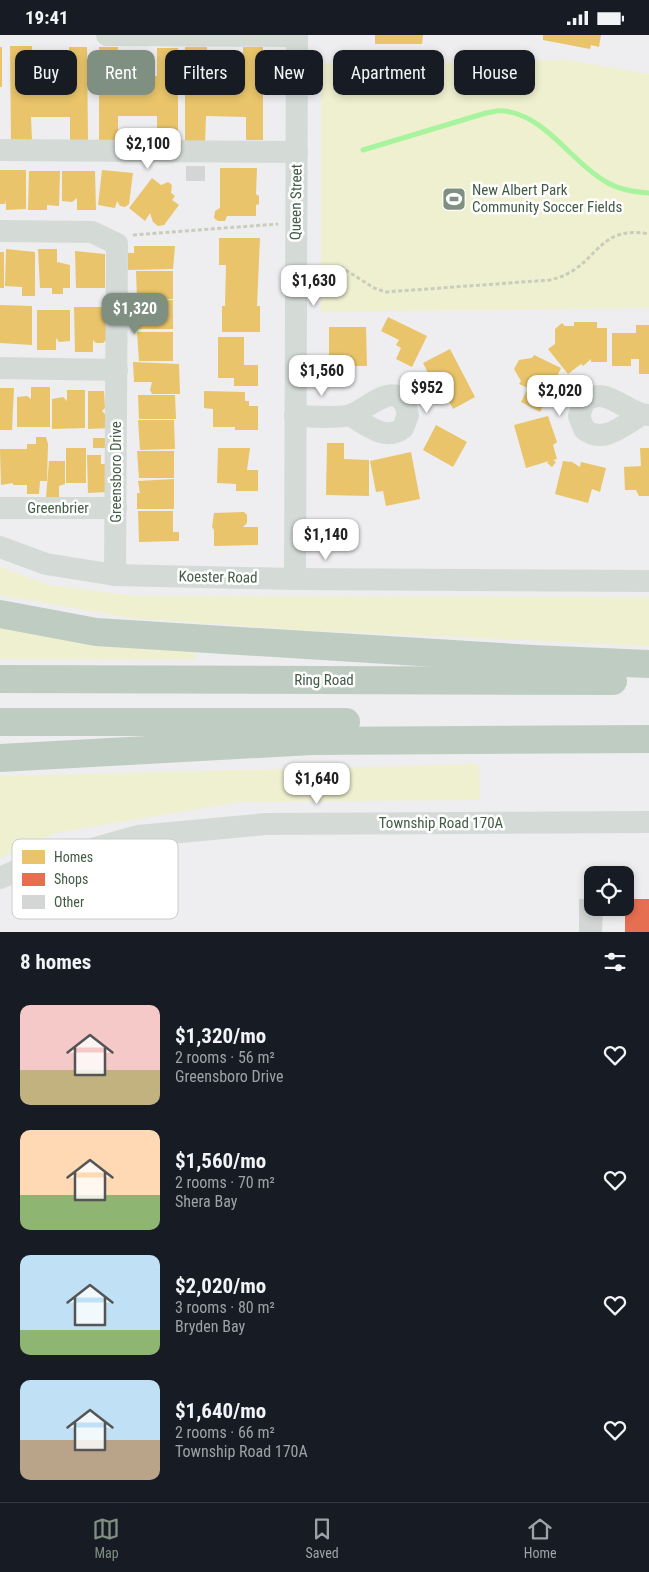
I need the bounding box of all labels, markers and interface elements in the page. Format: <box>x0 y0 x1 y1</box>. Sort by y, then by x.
text: 19:41 <box>25 6 69 29</box>
chip: Buy <box>15 50 77 95</box>
chip: Rent <box>87 50 155 95</box>
chip: Filters <box>165 50 245 95</box>
chip: New <box>255 50 323 95</box>
chip: Apartment <box>333 50 444 95</box>
chip: House <box>454 50 535 95</box>
pin: $2,100 <box>107 127 189 170</box>
text: $2,100 <box>126 134 170 153</box>
street label: Queen Street <box>286 164 306 240</box>
place label: New Albert Park Community Soccer Fields <box>472 181 622 216</box>
sports icon: New Albert Park Community Soccer Fields <box>441 186 467 212</box>
pin: $1,630 <box>273 265 355 307</box>
text: $1,630 <box>292 271 336 290</box>
pin: $1,320 <box>94 293 176 335</box>
text: $1,320 <box>113 299 157 318</box>
pin: $1,560 <box>281 355 363 397</box>
text: $1,560 <box>300 361 344 380</box>
pin: $952 <box>397 371 457 414</box>
pin: $2,020 <box>519 375 601 417</box>
text: $952 <box>411 378 443 397</box>
text: $2,020 <box>538 381 582 400</box>
street label: Greensboro Drive <box>107 421 125 523</box>
street label: Greenbrier <box>27 499 89 517</box>
pin: $1,140 <box>285 519 367 561</box>
text: $1,140 <box>304 525 348 544</box>
street label: Koester Road <box>178 567 258 587</box>
street label: Ring Road <box>294 671 354 689</box>
pin: $1,640 <box>276 763 358 805</box>
text: $1,640 <box>295 769 339 788</box>
street label: Township Road 170A <box>379 814 504 832</box>
legend <box>12 839 178 919</box>
text: Homes <box>54 849 93 865</box>
map controls <box>584 866 634 916</box>
button: locate <box>584 866 634 916</box>
text: Shops <box>54 871 88 887</box>
text: Other <box>54 894 84 910</box>
icon: filters <box>601 948 629 976</box>
text: 8 homes <box>20 950 91 974</box>
text: $1,320/mo <box>175 1024 266 1048</box>
icon: home <box>60 1025 120 1085</box>
icon: heart <box>601 1041 629 1069</box>
text: 2 rooms · 56 m² <box>175 1048 275 1067</box>
text: Greensboro Drive <box>175 1067 284 1086</box>
text: $1,560/mo <box>175 1149 266 1173</box>
icon: home <box>60 1150 120 1210</box>
icon: heart <box>601 1166 629 1194</box>
text: 2 rooms · 70 m² <box>175 1173 275 1192</box>
text: Shera Bay <box>175 1192 237 1211</box>
text: $2,020/mo <box>175 1274 266 1298</box>
icon: home <box>60 1275 120 1335</box>
icon: heart <box>601 1291 629 1319</box>
text: 3 rooms · 80 m² <box>175 1298 275 1317</box>
text: Bryden Bay <box>175 1317 245 1336</box>
text: $1,640/mo <box>175 1399 266 1423</box>
icon: home <box>60 1400 120 1460</box>
icon: heart <box>601 1416 629 1444</box>
text: 2 rooms · 66 m² <box>175 1423 275 1442</box>
text: Township Road 170A <box>175 1442 308 1461</box>
tab: Map <box>92 1515 120 1561</box>
tab: Saved <box>305 1515 339 1561</box>
tab: Home <box>524 1515 557 1561</box>

